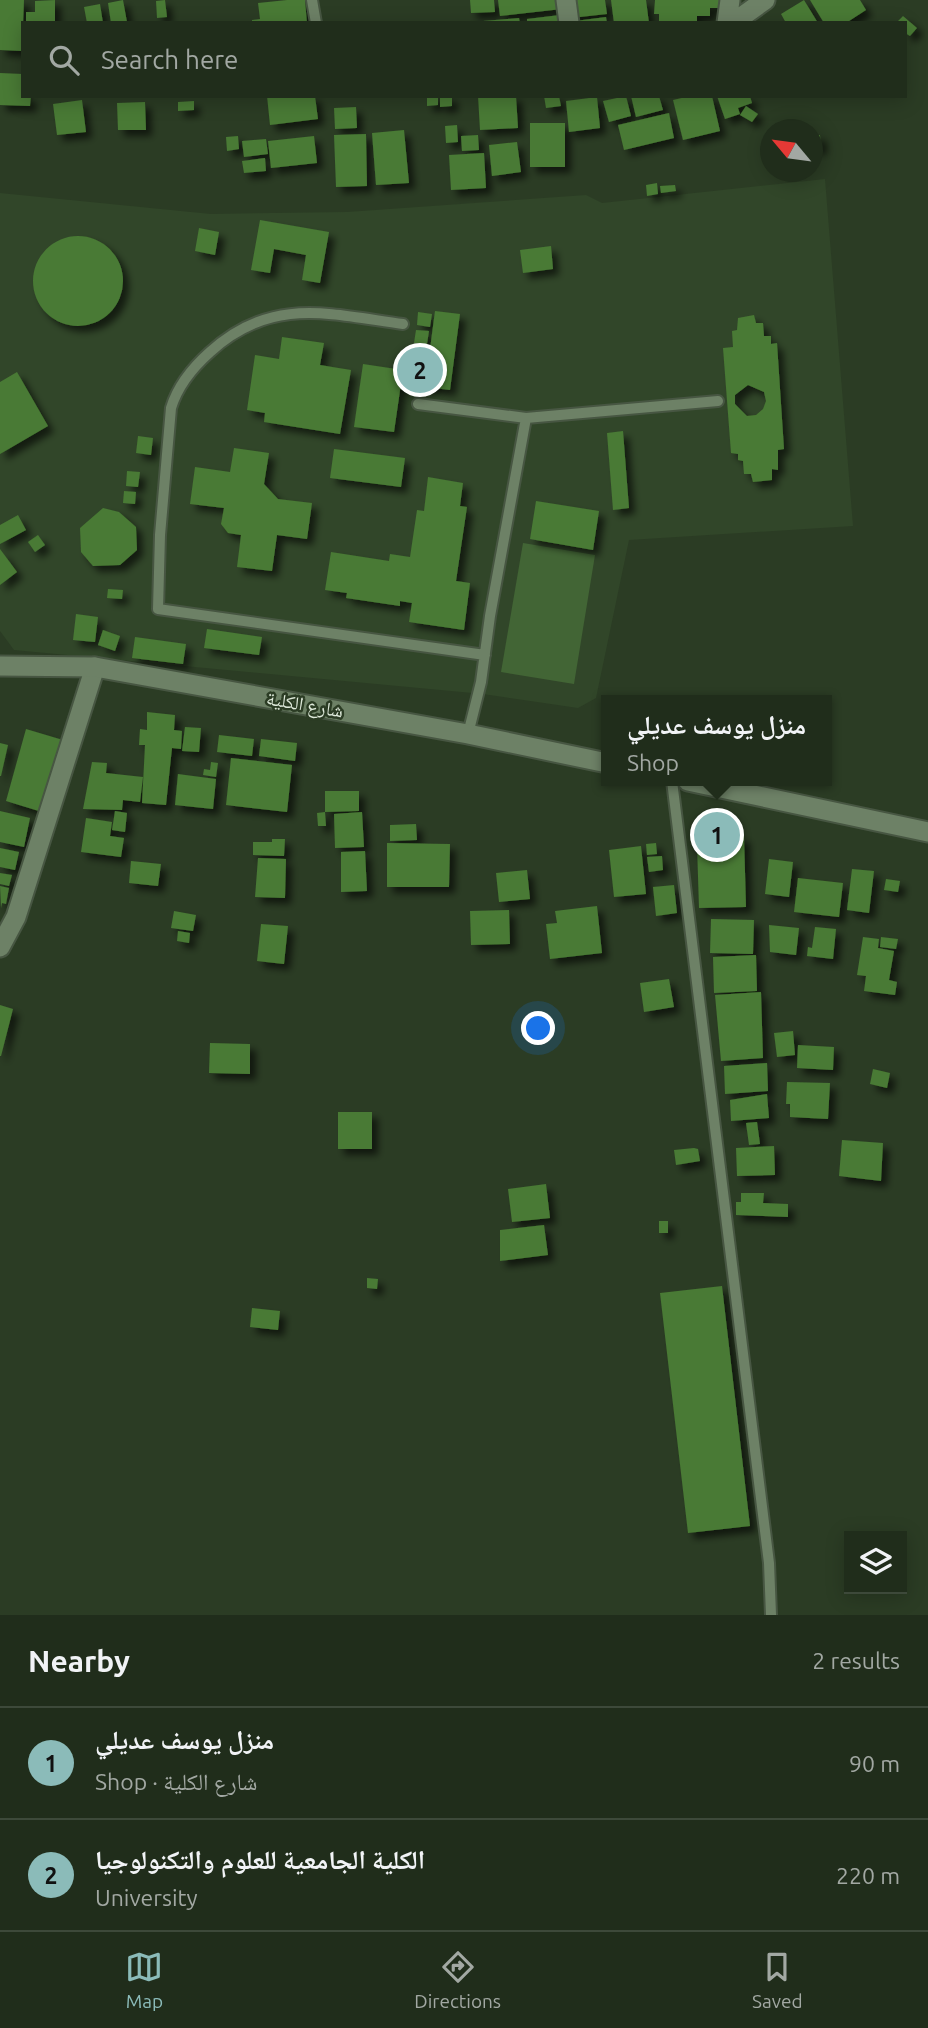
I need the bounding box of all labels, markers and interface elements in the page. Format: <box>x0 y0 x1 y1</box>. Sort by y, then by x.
search box <box>21 21 907 98</box>
icon: search <box>45 41 83 79</box>
text: Search here <box>101 45 238 74</box>
north arrow <box>760 119 823 182</box>
pin: 2 <box>397 344 443 396</box>
street label: شارع الكلية <box>265 686 345 723</box>
popup <box>601 695 832 786</box>
text: منزل يوسف عديلي <box>627 710 806 739</box>
text: Shop <box>627 750 679 775</box>
pin: 1 <box>694 809 740 861</box>
your location <box>521 1011 555 1045</box>
map controls <box>844 1531 907 1594</box>
button: layers <box>844 1531 907 1594</box>
text: Nearby <box>28 1644 130 1678</box>
text: 2 results <box>812 1648 900 1673</box>
text: منزل يوسف عديلي <box>95 1725 274 1754</box>
text: 1 <box>45 1751 57 1776</box>
text: 90 m <box>849 1751 900 1776</box>
text: Shop · شارع الكلية <box>95 1769 258 1794</box>
text: الكلية الجامعية للعلوم والتكنولوجيا <box>95 1845 425 1874</box>
text: 2 <box>45 1863 57 1888</box>
text: 220 m <box>836 1863 900 1888</box>
text: University <box>95 1885 198 1910</box>
tab: Map <box>125 1948 163 2012</box>
tab: Directions <box>414 1948 501 2012</box>
tab: Saved <box>752 1948 803 2012</box>

